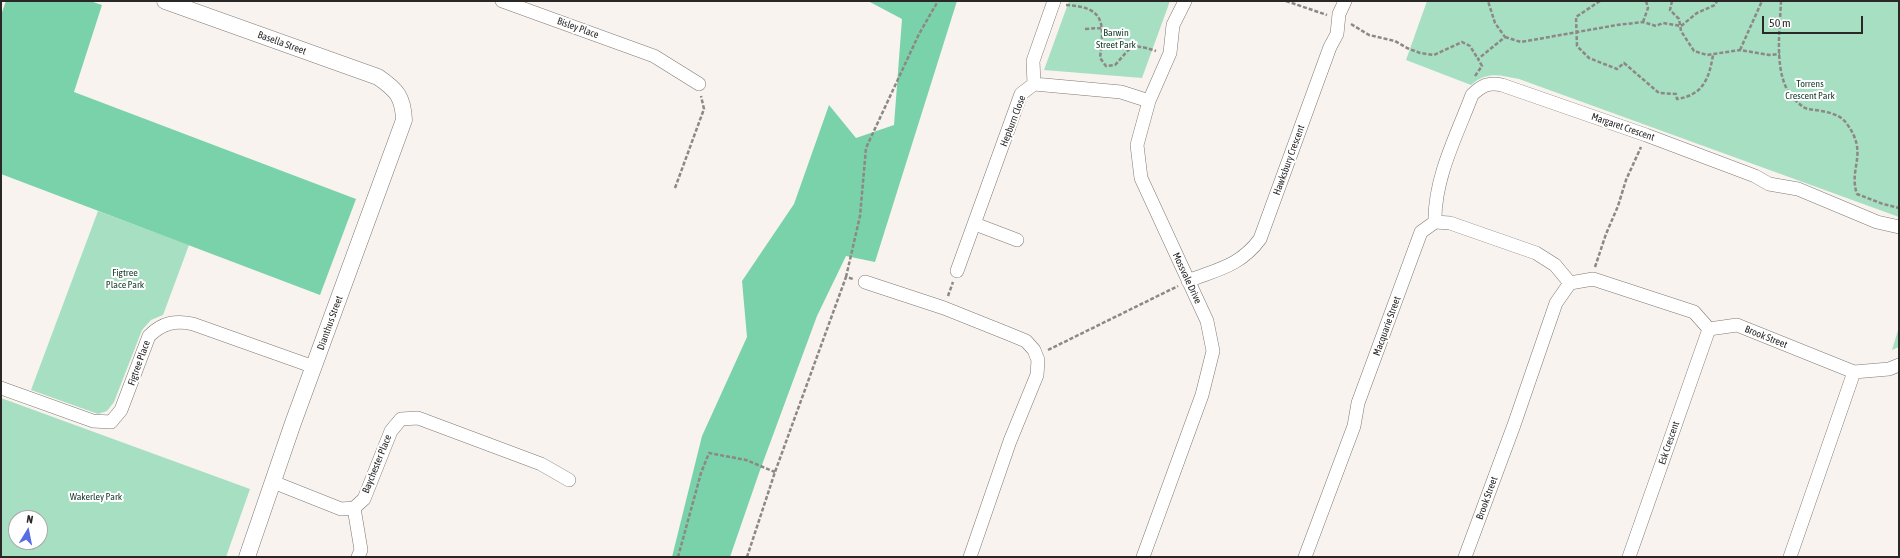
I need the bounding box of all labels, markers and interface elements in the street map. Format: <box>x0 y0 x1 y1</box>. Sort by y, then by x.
scale bar <box>1764 8 1865 34</box>
street label: Bisley Place <box>556 15 600 41</box>
text: 50 m <box>1769 16 1791 30</box>
park label: Barwin Street Park <box>1096 27 1136 50</box>
street label: Basella Street <box>256 29 308 57</box>
park label: Torrens Crescent Park <box>1785 78 1835 102</box>
street label: Hepburn Close <box>998 94 1028 148</box>
street label: Margaret Crescent <box>1590 111 1656 143</box>
street label: Hawksbury Crescent <box>1271 123 1307 197</box>
street label: Mossvale Drive <box>1170 251 1204 305</box>
park label: Figtree Place Park <box>106 267 144 290</box>
street label: Dianthus Street <box>315 294 345 352</box>
street label: Macquarie Street <box>1371 295 1403 357</box>
street label: Brook Street <box>1743 323 1789 351</box>
street label: Figtree Place <box>125 339 153 387</box>
street label: Esk Crescent <box>1656 420 1682 466</box>
street label: Baychester Place <box>360 433 394 495</box>
street label: Brook Street <box>1474 475 1500 521</box>
park label: Wakerley Park <box>70 491 122 503</box>
north arrow <box>8 510 48 550</box>
text: N <box>26 513 34 526</box>

